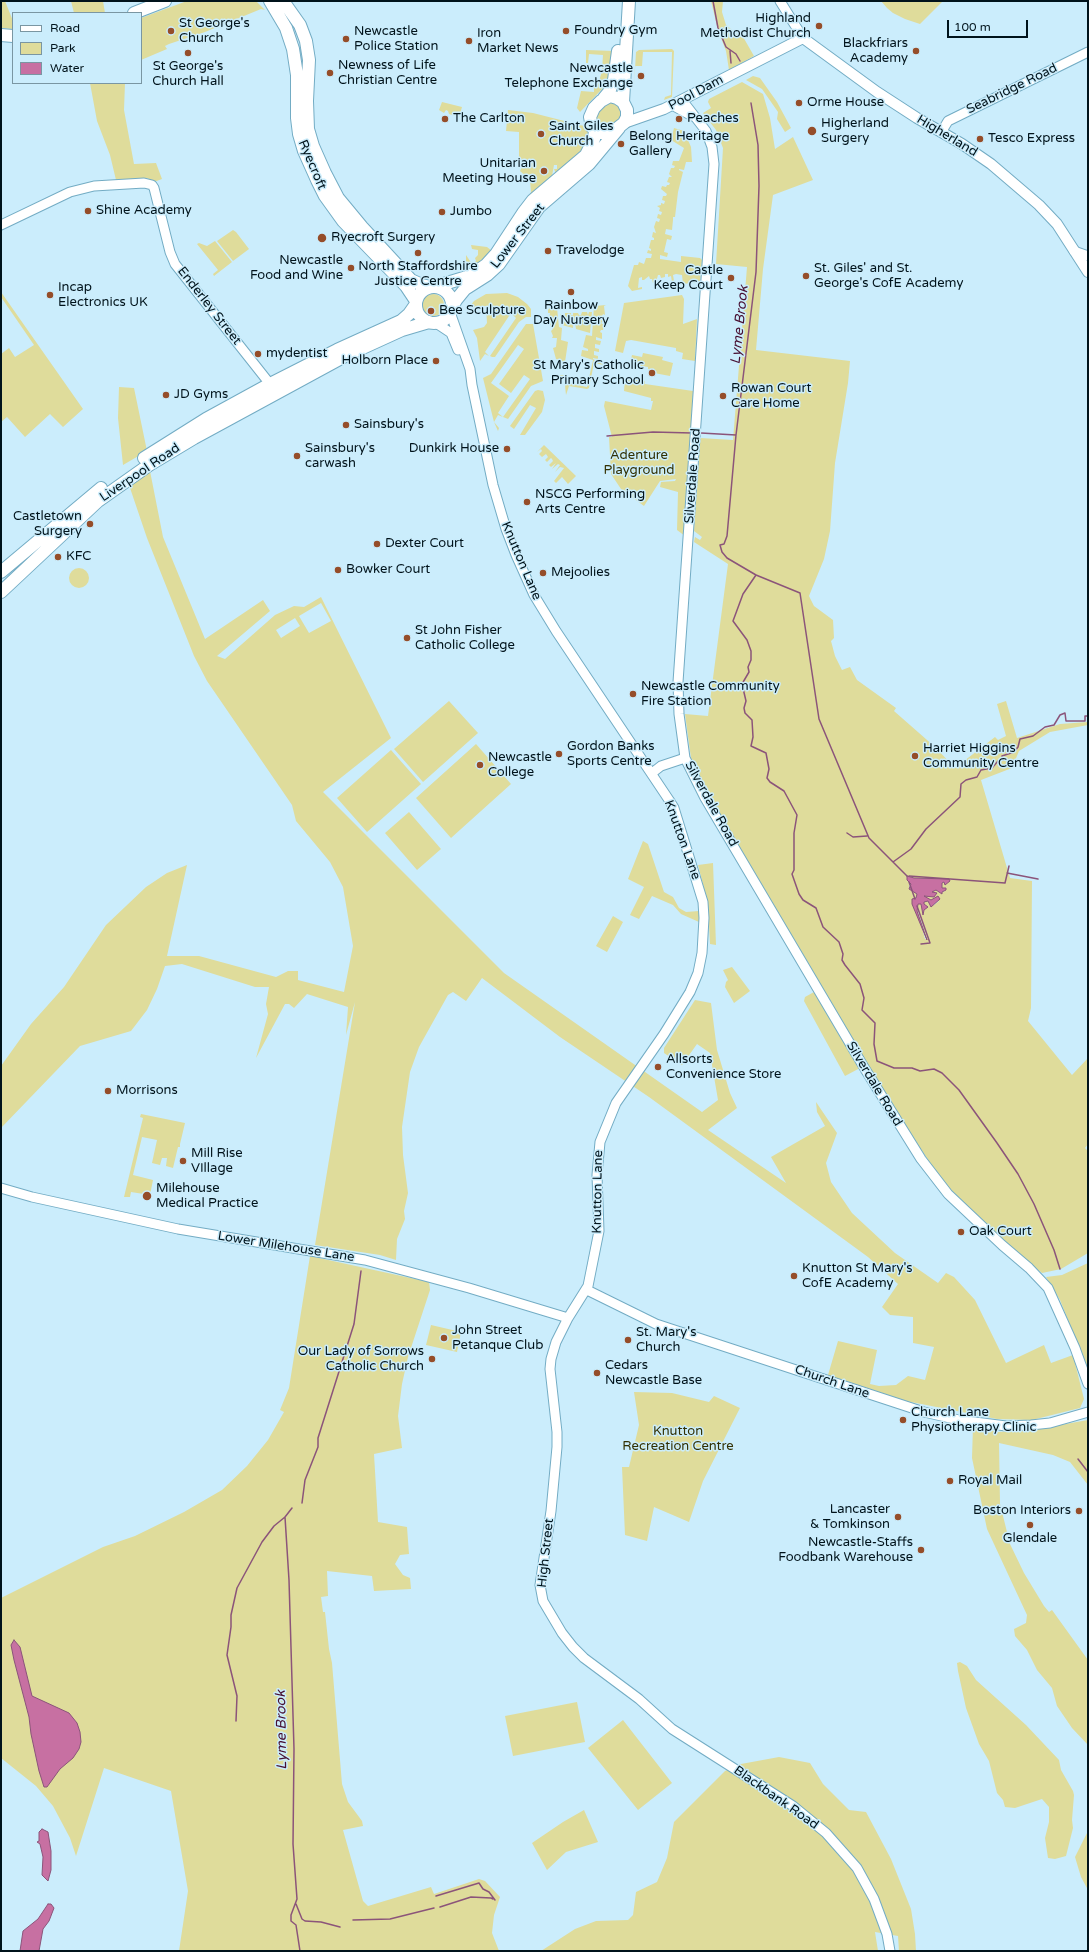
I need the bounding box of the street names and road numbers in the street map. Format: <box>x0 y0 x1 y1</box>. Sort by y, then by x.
street label: Seabridge Road <box>964 60 1060 118</box>
street label: Pool Dam <box>666 72 726 114</box>
street label: Higherland <box>914 112 980 160</box>
street label: Ryecroft <box>294 138 330 192</box>
street label: Lower Street <box>488 200 548 272</box>
street label: Enderley Street <box>174 264 244 348</box>
street label: Silverdale Road <box>682 428 704 524</box>
street label: Liverpool Road <box>97 440 183 506</box>
street label: Knutton Lane <box>497 519 545 603</box>
street label: Silverdale Road <box>681 758 741 850</box>
street label: Knutton Lane <box>660 798 704 882</box>
street label: Silverdale Road <box>843 1039 905 1129</box>
street label: Knutton Lane <box>589 1150 607 1234</box>
street label: Lower Milehouse Lane <box>216 1228 356 1266</box>
street label: Church Lane <box>793 1362 871 1402</box>
street label: High Street <box>535 1518 557 1588</box>
street label: Blackbank Road <box>731 1763 821 1833</box>

